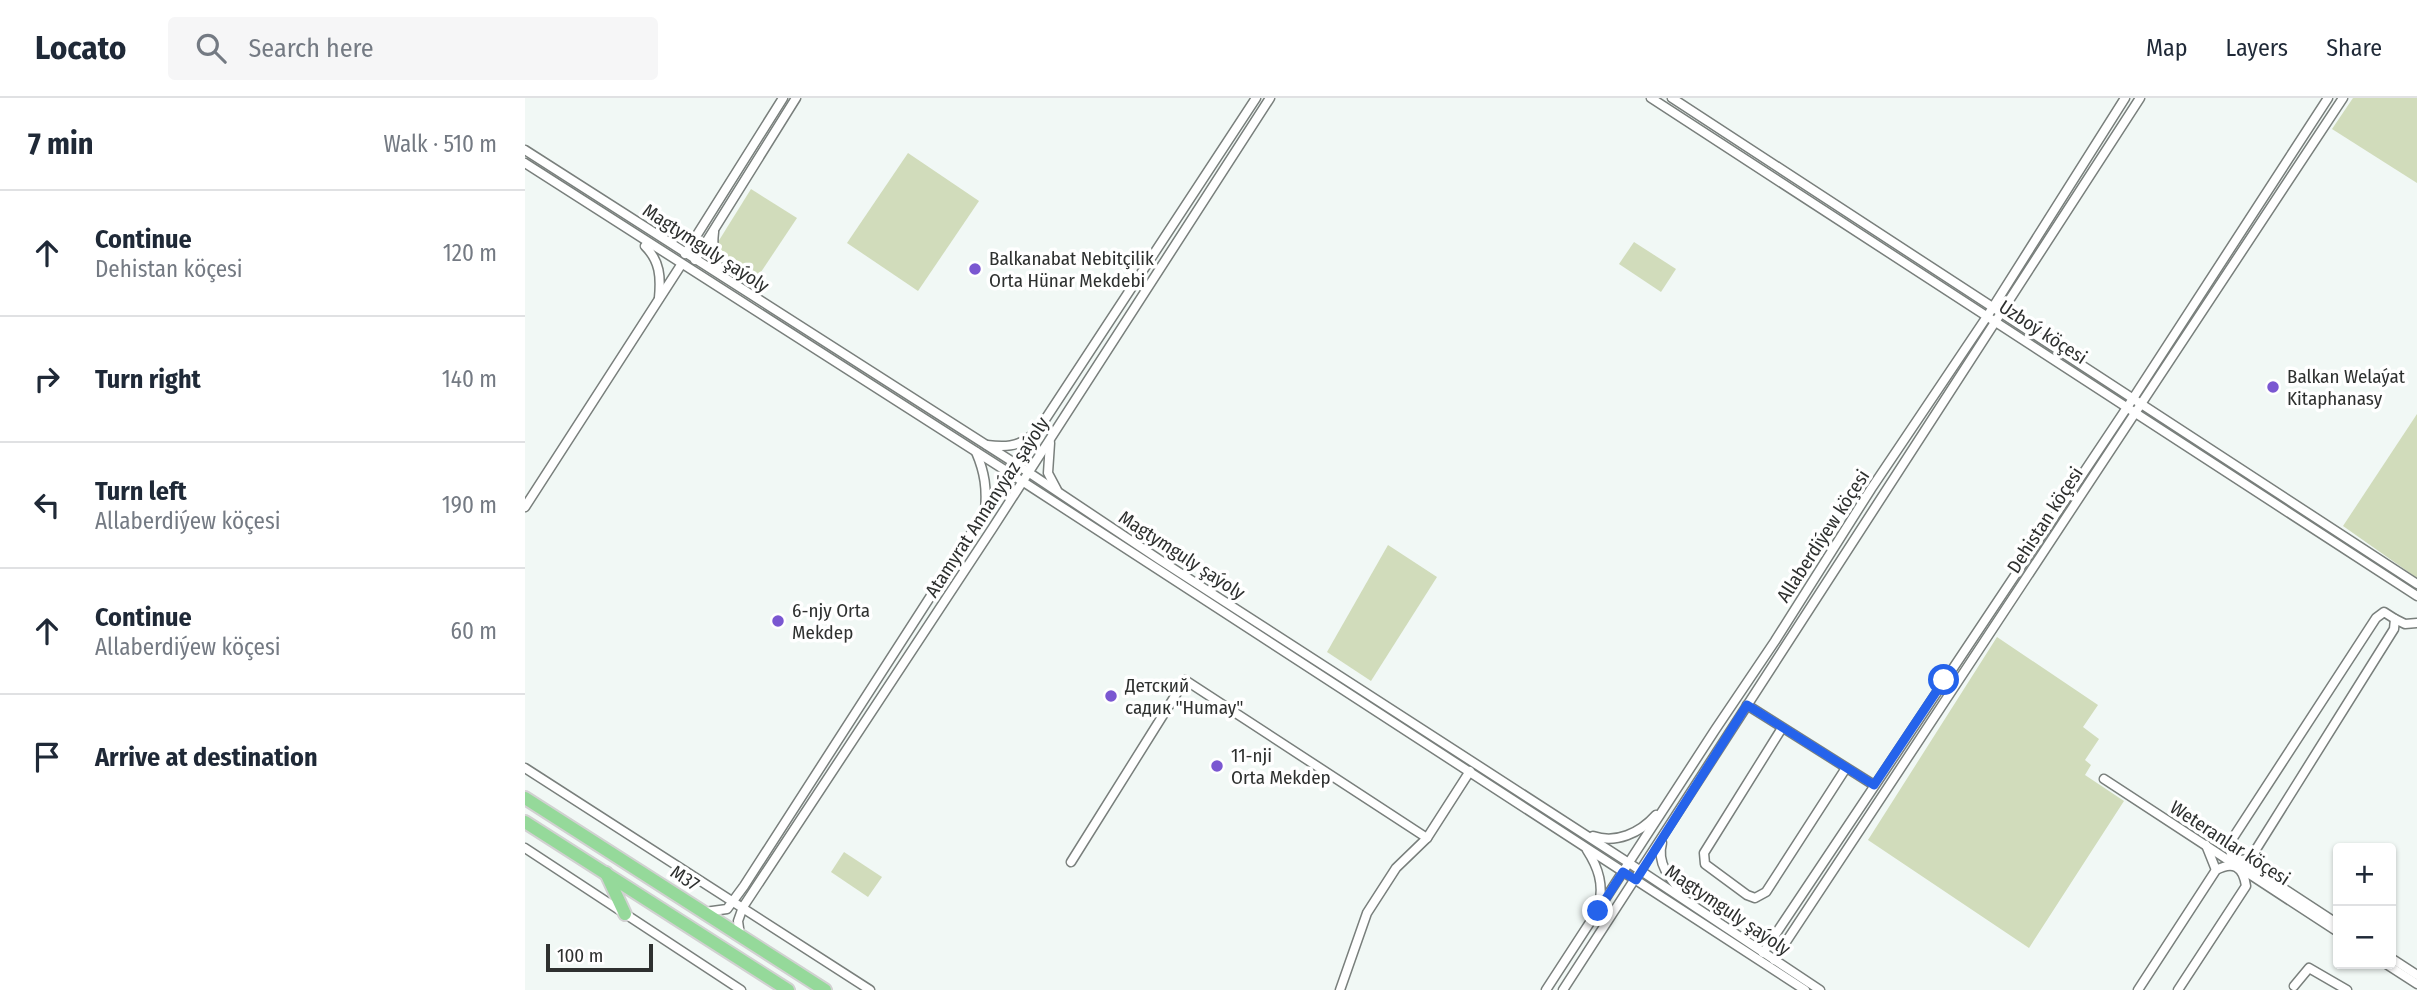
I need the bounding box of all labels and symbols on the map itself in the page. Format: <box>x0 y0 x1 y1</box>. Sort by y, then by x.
street label: Magtymguly şaýoly <box>639 199 774 298</box>
place label: Balkanabat Nebitçilik Orta Hünar Mekdebi <box>989 247 1154 292</box>
marker: Balkanabat Nebitçilik Orta Hünar Mekdebi <box>967 261 983 277</box>
street label: Uzboý köçesi <box>1995 295 2091 369</box>
place label: Balkan Welaýat Kitaphanasy <box>2287 365 2406 410</box>
marker: Balkan Welaýat Kitaphanasy <box>2265 379 2281 395</box>
street label: Atamyrat Annanyýaz şaýoly <box>920 412 1054 601</box>
street label: Dehistan köçesi <box>2002 463 2088 577</box>
street label: Allaberdiýew köçesi <box>1772 465 1874 607</box>
street label: Magtymguly şaýoly <box>1115 506 1250 605</box>
place label: 6-njy Orta Mekdep <box>792 599 870 644</box>
marker: 6-njy Orta Mekdep <box>770 613 786 629</box>
route start <box>1928 664 1959 695</box>
place label: Детский садик "Humay" <box>1124 674 1243 719</box>
marker: Детский садик "Humay" <box>1103 688 1119 704</box>
place label: 11-nji Orta Mekdep <box>1231 744 1331 789</box>
marker: 11-nji Orta Mekdep <box>1209 758 1225 774</box>
street label: Weteranlar köçesi <box>2166 796 2294 890</box>
street label: M37 <box>666 860 704 896</box>
street label: Magtymguly şaýoly <box>1661 860 1795 961</box>
route end <box>1582 895 1613 926</box>
scale bar <box>546 941 653 973</box>

